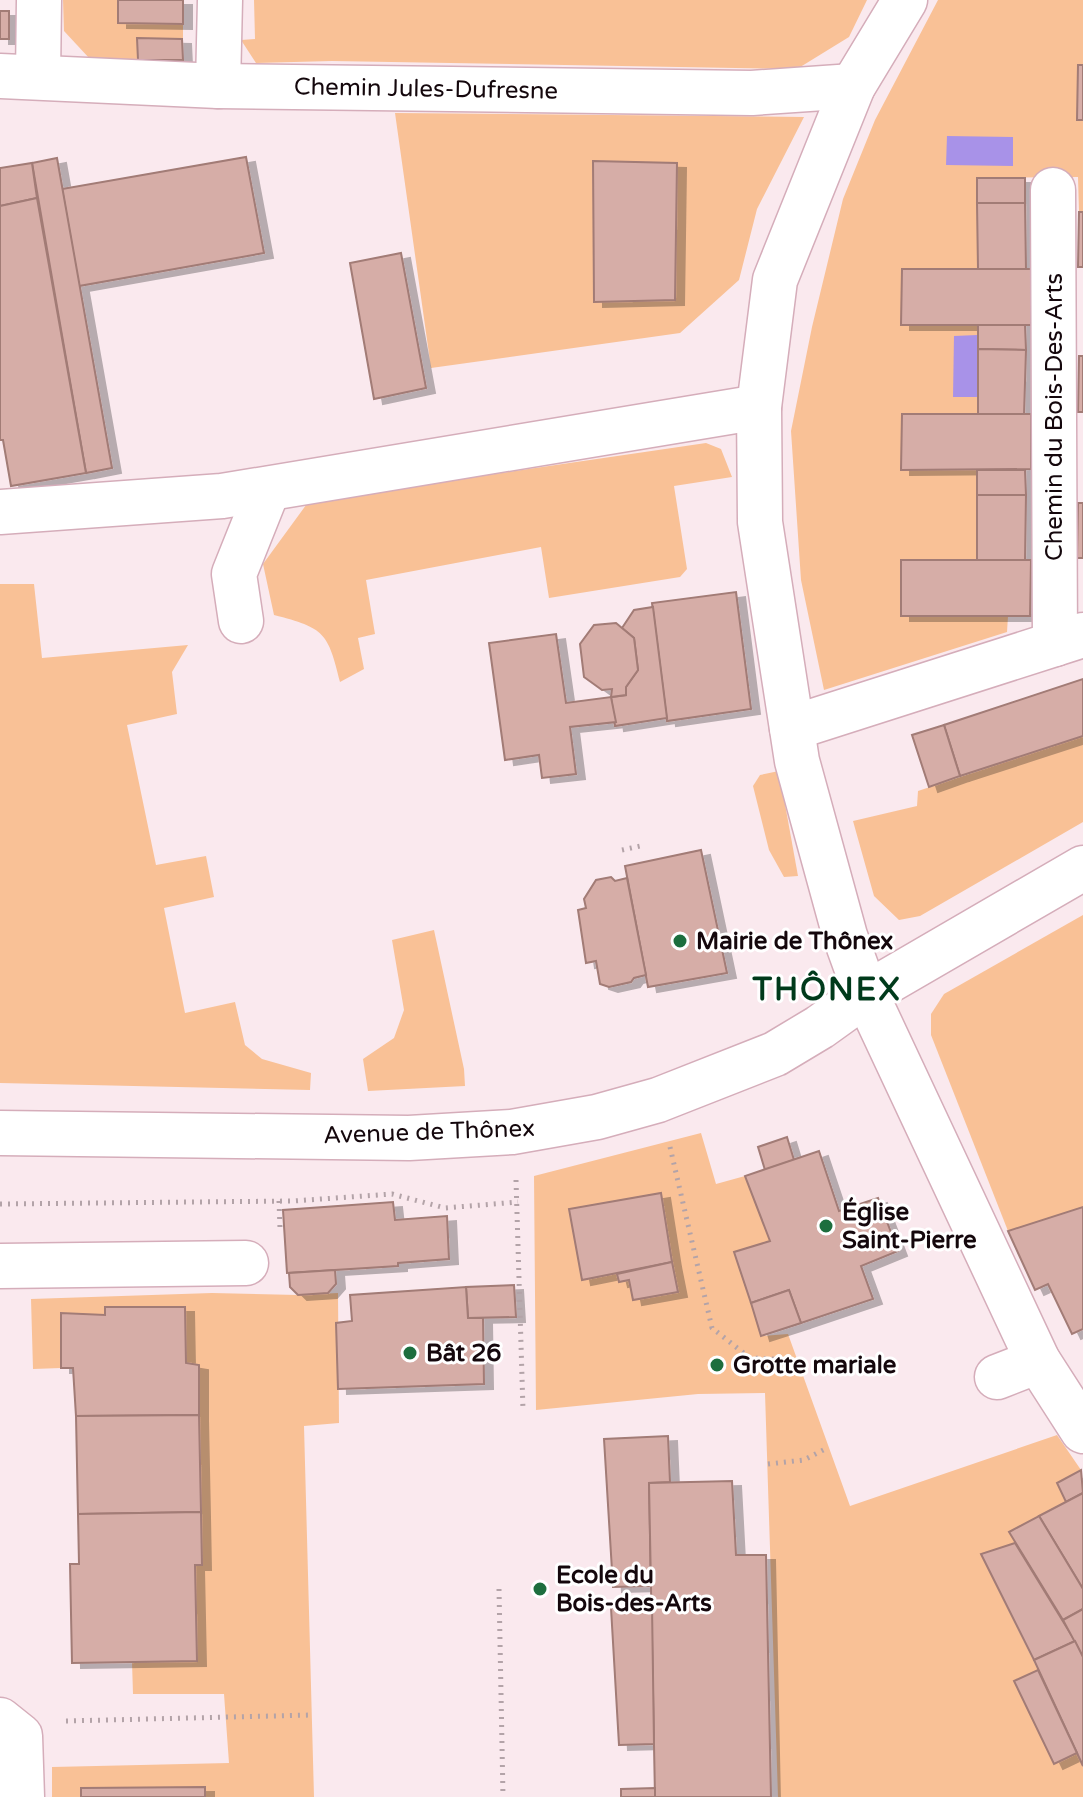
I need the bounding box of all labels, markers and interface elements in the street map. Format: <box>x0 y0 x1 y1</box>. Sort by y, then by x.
street label: Chemin Jules-Dufresne <box>294 72 558 106</box>
street label: Chemin du Bois-Des-Arts <box>1040 273 1069 561</box>
place label: Mairie de Thônex <box>696 927 893 956</box>
marker: Mairie de Thônex <box>671 932 689 950</box>
district label: THÔNEX <box>751 970 902 1009</box>
street label: Avenue de Thônex <box>323 1114 535 1150</box>
place label: Église Saint-Pierre <box>842 1197 977 1255</box>
marker: Église Saint-Pierre <box>817 1217 835 1235</box>
place label: Bât 26 <box>426 1339 501 1368</box>
marker: Bât 26 <box>401 1344 419 1362</box>
place label: Grotte mariale <box>733 1351 897 1380</box>
marker: Grotte mariale <box>708 1356 726 1374</box>
place label: Ecole du Bois-des-Arts <box>556 1561 712 1618</box>
marker: Ecole du Bois-des-Arts <box>531 1580 549 1598</box>

